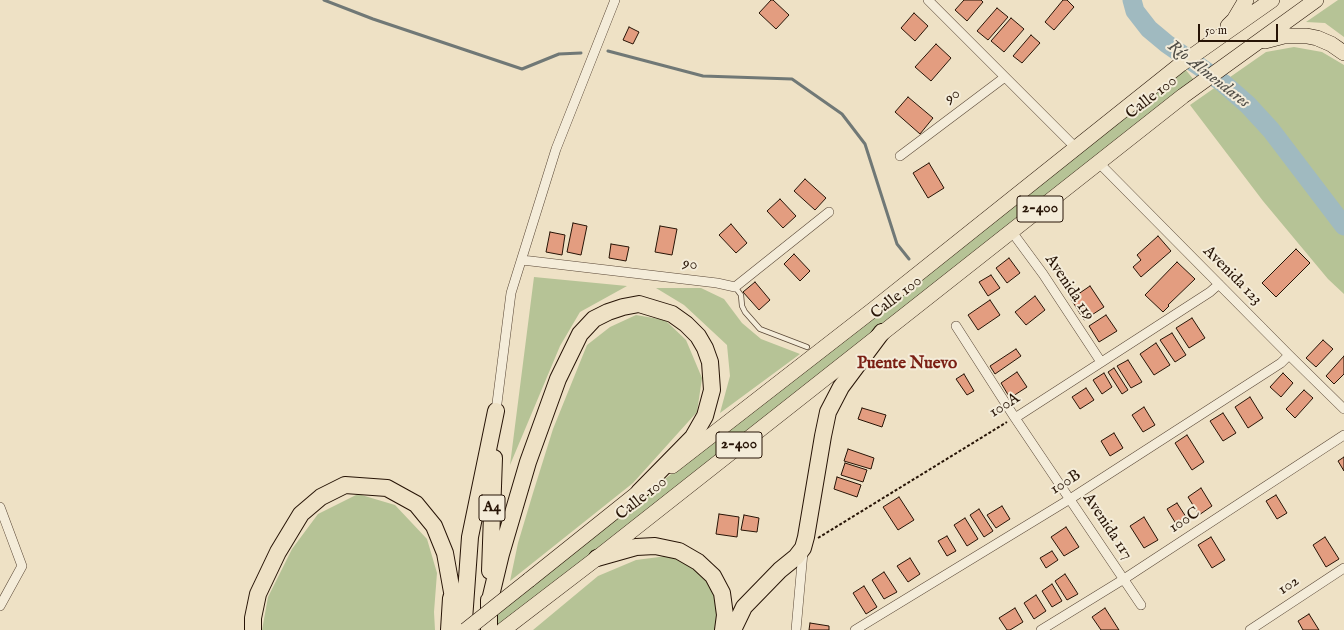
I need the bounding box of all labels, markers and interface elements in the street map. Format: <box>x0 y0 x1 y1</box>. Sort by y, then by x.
scale bar <box>1200 16 1280 42</box>
text: 50 m <box>1205 23 1227 38</box>
water label: Río Almendares <box>1163 37 1253 113</box>
street label: Calle 100 <box>1123 72 1181 124</box>
street label: 90 <box>941 85 965 109</box>
road number: 2-400 <box>1017 196 1063 222</box>
street label: Avenida 123 <box>1198 242 1266 310</box>
street label: Avenida 119 <box>1040 251 1098 325</box>
street label: 90 <box>681 255 699 275</box>
street label: Calle 100 <box>868 272 926 324</box>
district label: Puente Nuevo <box>857 355 957 375</box>
street label: 100A <box>986 389 1024 423</box>
road number: 2-400 <box>716 432 762 458</box>
street label: 100B <box>1047 466 1085 500</box>
street label: Calle 100 <box>613 473 671 525</box>
street label: Avenida 117 <box>1078 490 1136 564</box>
road number: A4 <box>479 495 505 521</box>
street label: 100C <box>1166 504 1204 538</box>
street label: 102 <box>1275 572 1303 600</box>

